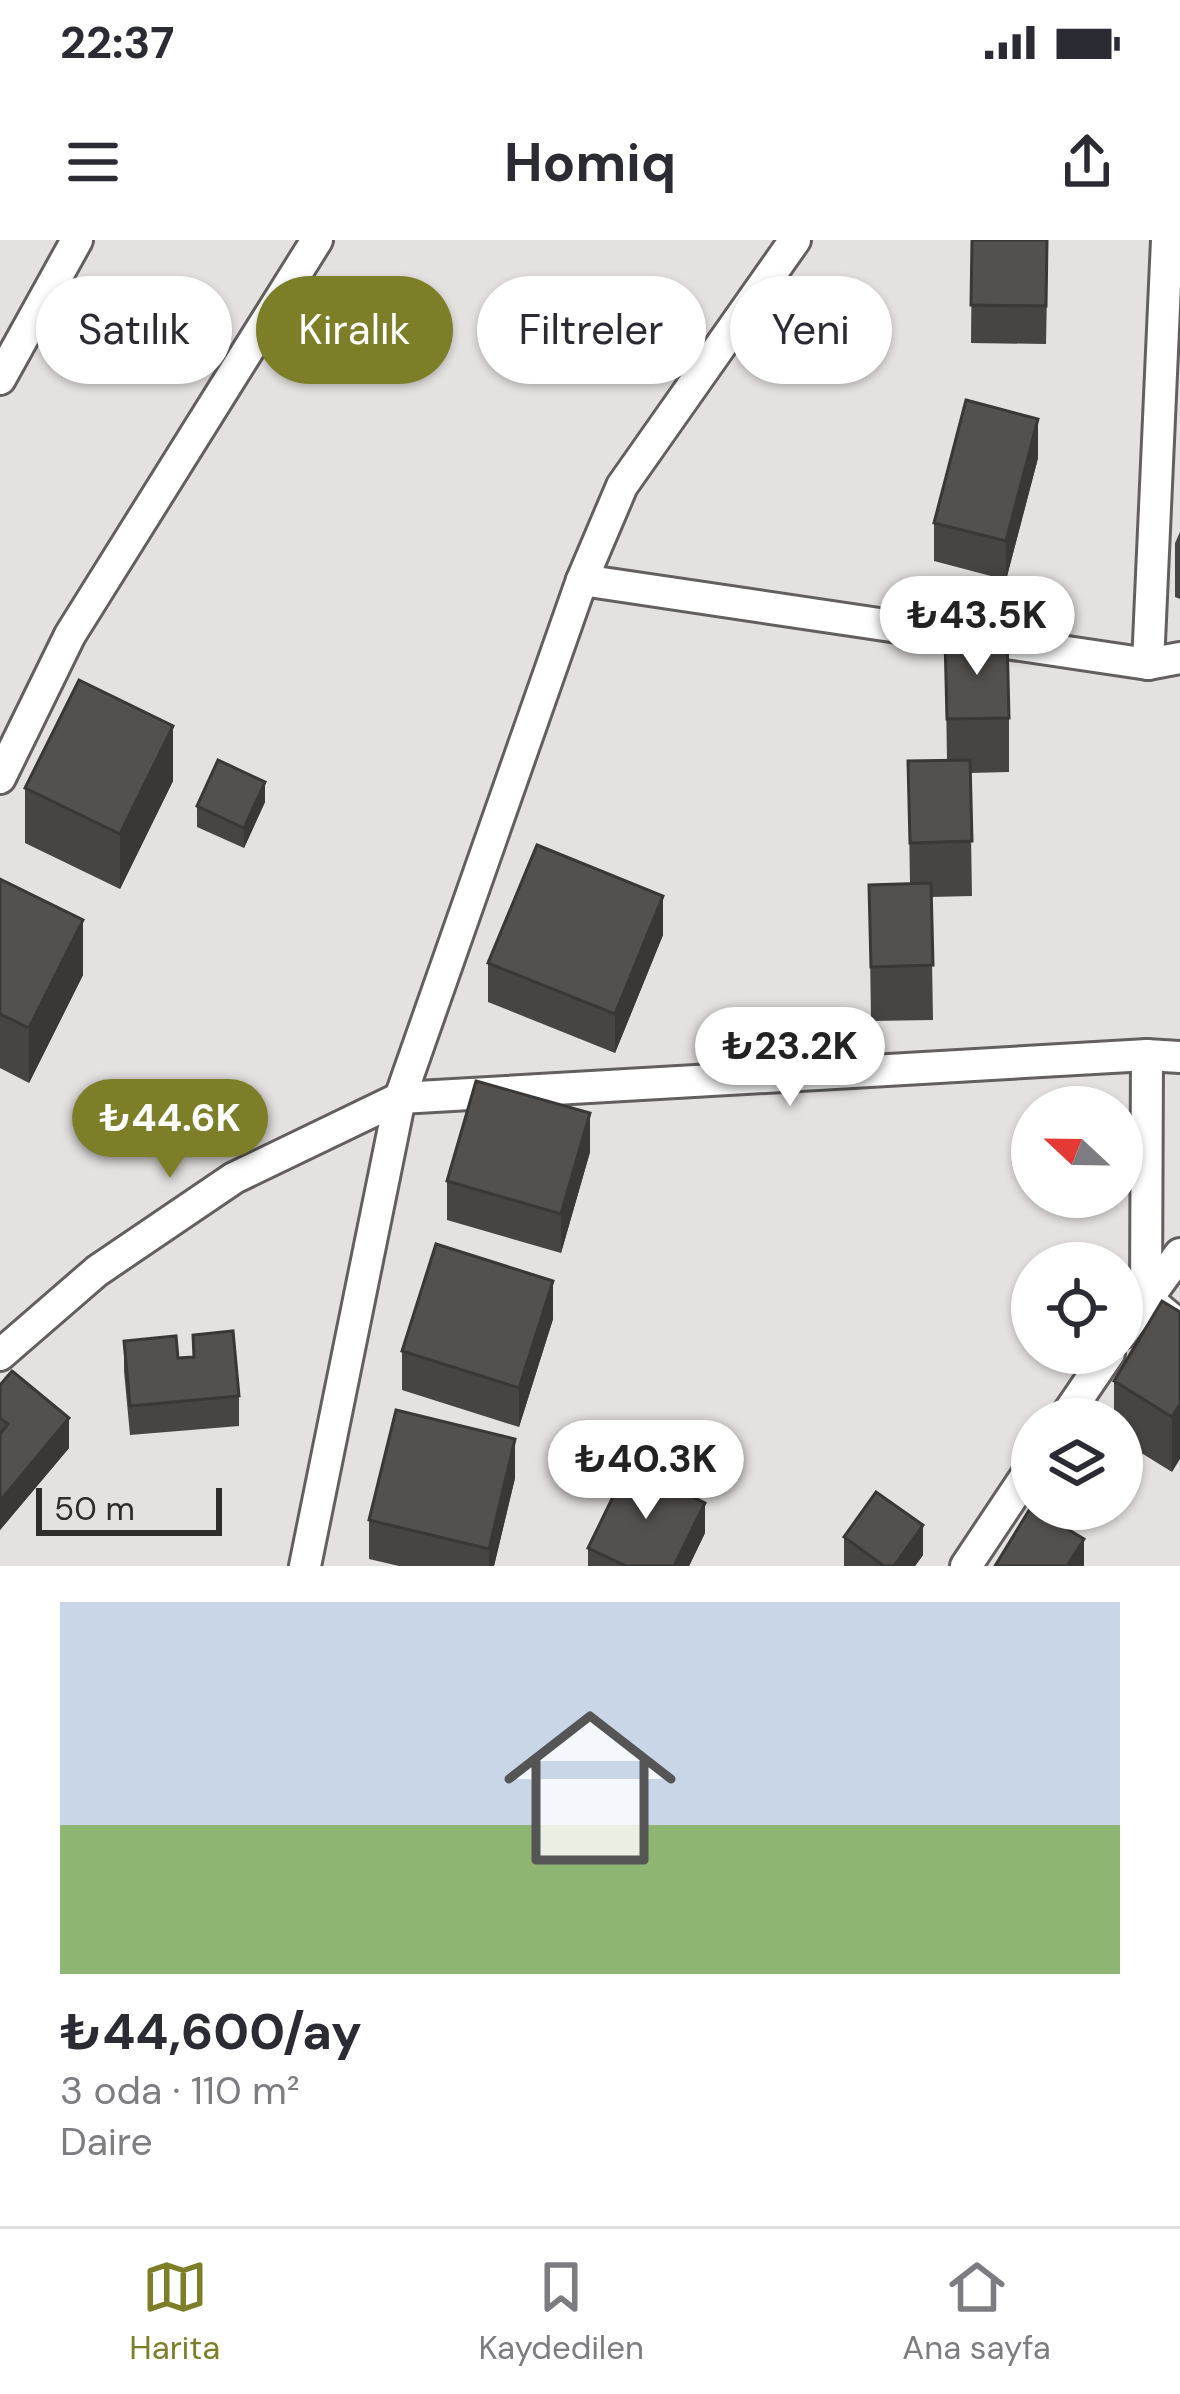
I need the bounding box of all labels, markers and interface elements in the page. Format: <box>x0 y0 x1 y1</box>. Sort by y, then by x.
text: 22:37 <box>60 13 174 72</box>
text: Homiq <box>504 127 676 198</box>
icon: menu <box>60 129 126 195</box>
icon: share <box>1054 129 1120 195</box>
chip: Satılık <box>36 276 232 384</box>
chip: Kiralık <box>256 276 453 384</box>
chip: Filtreler <box>477 276 706 384</box>
chip: Yeni <box>730 276 892 384</box>
pin: ₺43.5K <box>879 576 1075 678</box>
text: ₺43.5K <box>907 589 1047 640</box>
pin: ₺23.2K <box>692 1007 888 1109</box>
text: ₺23.2K <box>722 1020 858 1071</box>
pin: ₺44.6K <box>72 1079 268 1181</box>
north arrow <box>1011 1086 1143 1218</box>
map controls <box>1011 1086 1143 1530</box>
text: ₺44.6K <box>99 1092 241 1143</box>
button: locate <box>1011 1242 1143 1374</box>
button: layers <box>1011 1398 1143 1530</box>
pin: ₺40.3K <box>548 1420 744 1522</box>
text: ₺40.3K <box>575 1433 717 1484</box>
scale bar <box>36 1482 222 1535</box>
text: 50 m <box>54 1487 135 1530</box>
icon: home <box>482 1680 698 1896</box>
text: ₺44,600/ay <box>60 1998 362 2065</box>
text: 3 oda · 110 m² <box>60 2065 300 2116</box>
text: Daire <box>60 2116 153 2167</box>
tab: Harita <box>129 2254 220 2369</box>
tab: Kaydedilen <box>479 2254 644 2369</box>
tab: Ana sayfa <box>902 2254 1051 2369</box>

